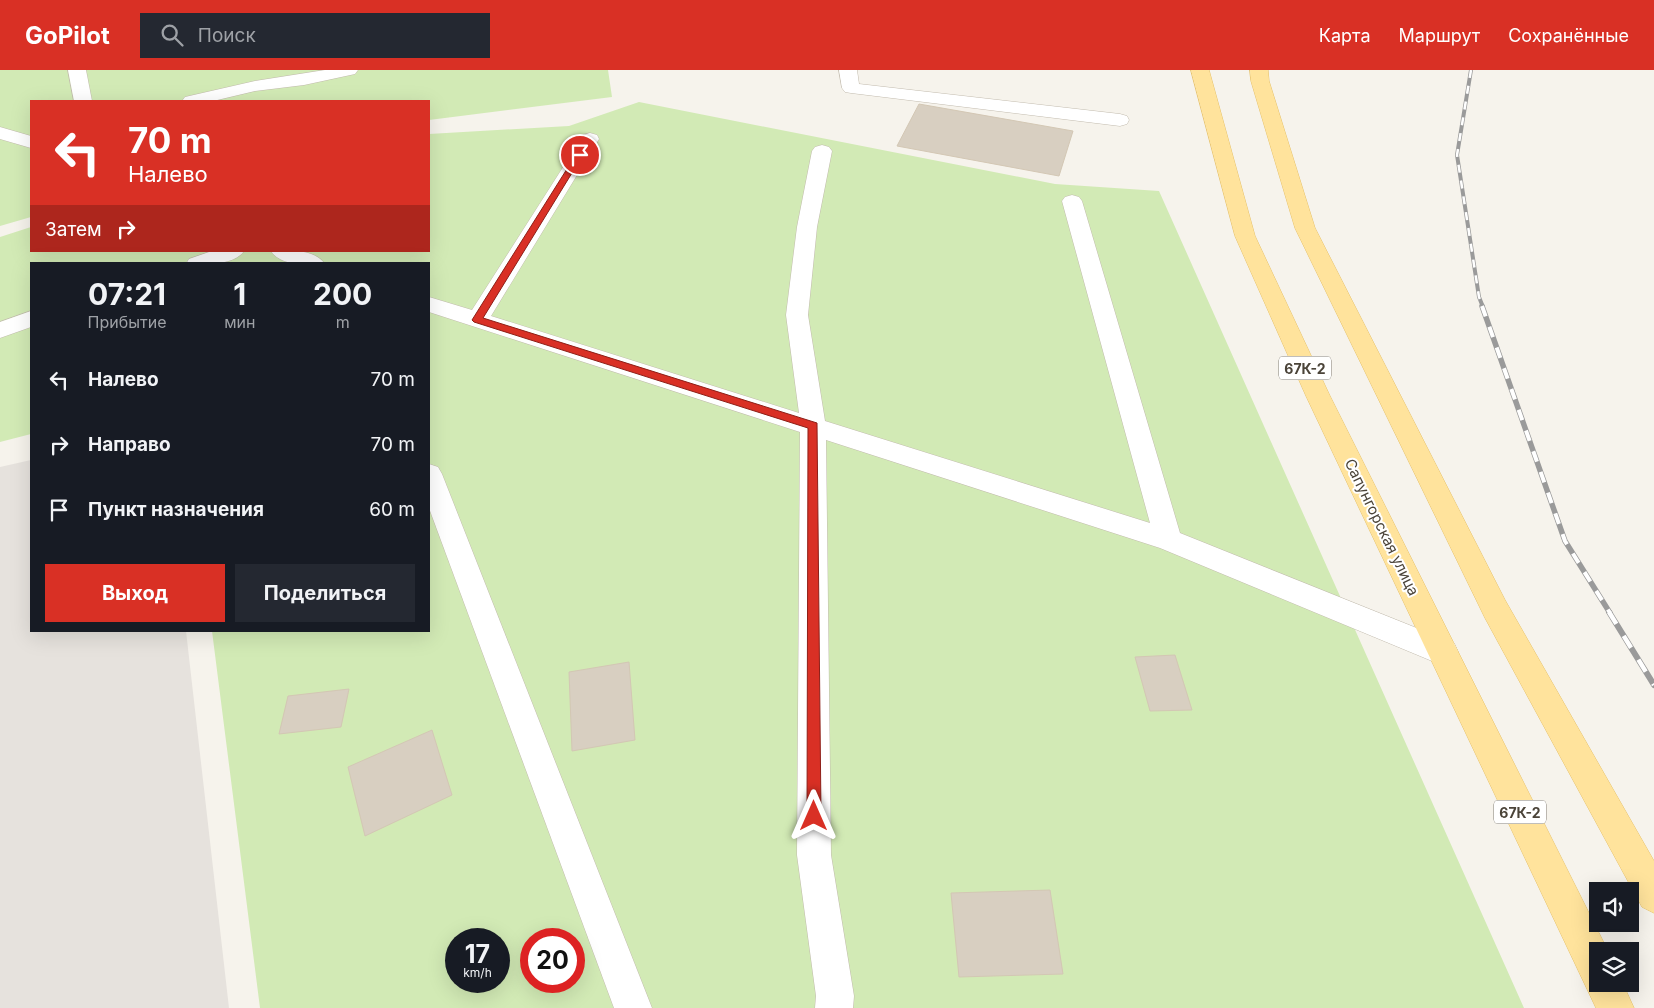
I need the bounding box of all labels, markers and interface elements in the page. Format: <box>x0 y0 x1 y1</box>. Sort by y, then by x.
search box <box>140 13 490 58</box>
text: GoPilot <box>25 21 110 50</box>
icon: search <box>158 21 186 49</box>
text: Поиск <box>198 24 256 47</box>
text: Карта <box>1319 25 1371 46</box>
text: Маршрут <box>1399 25 1480 46</box>
text: Сохранённые <box>1508 25 1629 46</box>
text: 70 m <box>128 119 212 161</box>
icon: left <box>45 120 110 185</box>
pin <box>559 134 601 176</box>
icon: arrive <box>566 141 594 169</box>
text: Налево <box>128 161 208 187</box>
icon: right <box>112 215 140 243</box>
text: Затем <box>45 218 102 241</box>
text: 07:21 <box>88 276 166 312</box>
text: 1 <box>233 276 246 312</box>
text: 200 <box>313 276 372 312</box>
text: Прибытие <box>88 312 167 332</box>
text: мин <box>224 312 255 332</box>
text: m <box>336 312 350 332</box>
road number: 67К-2 <box>1279 356 1331 380</box>
icon: left <box>45 366 73 394</box>
text: Налево <box>88 368 159 391</box>
text: 70 m <box>371 368 415 391</box>
icon: right <box>45 431 73 459</box>
text: Направо <box>88 433 171 456</box>
text: 70 m <box>371 433 415 456</box>
street label: Сапунгорская улица <box>1341 455 1423 599</box>
icon: arrive <box>45 496 73 524</box>
text: Пункт назначения <box>88 498 264 521</box>
text: 60 m <box>369 498 415 521</box>
button: Выход <box>45 564 225 622</box>
button: Поделиться <box>235 564 415 622</box>
position arrow <box>787 789 839 841</box>
road number: 67К-2 <box>1494 800 1546 824</box>
map controls <box>1589 882 1639 992</box>
button: sound <box>1589 882 1639 932</box>
speed limit sign: 20 <box>520 928 585 993</box>
text: 17 <box>465 939 490 969</box>
button: layers <box>1589 942 1639 992</box>
text: km/h <box>463 965 492 980</box>

